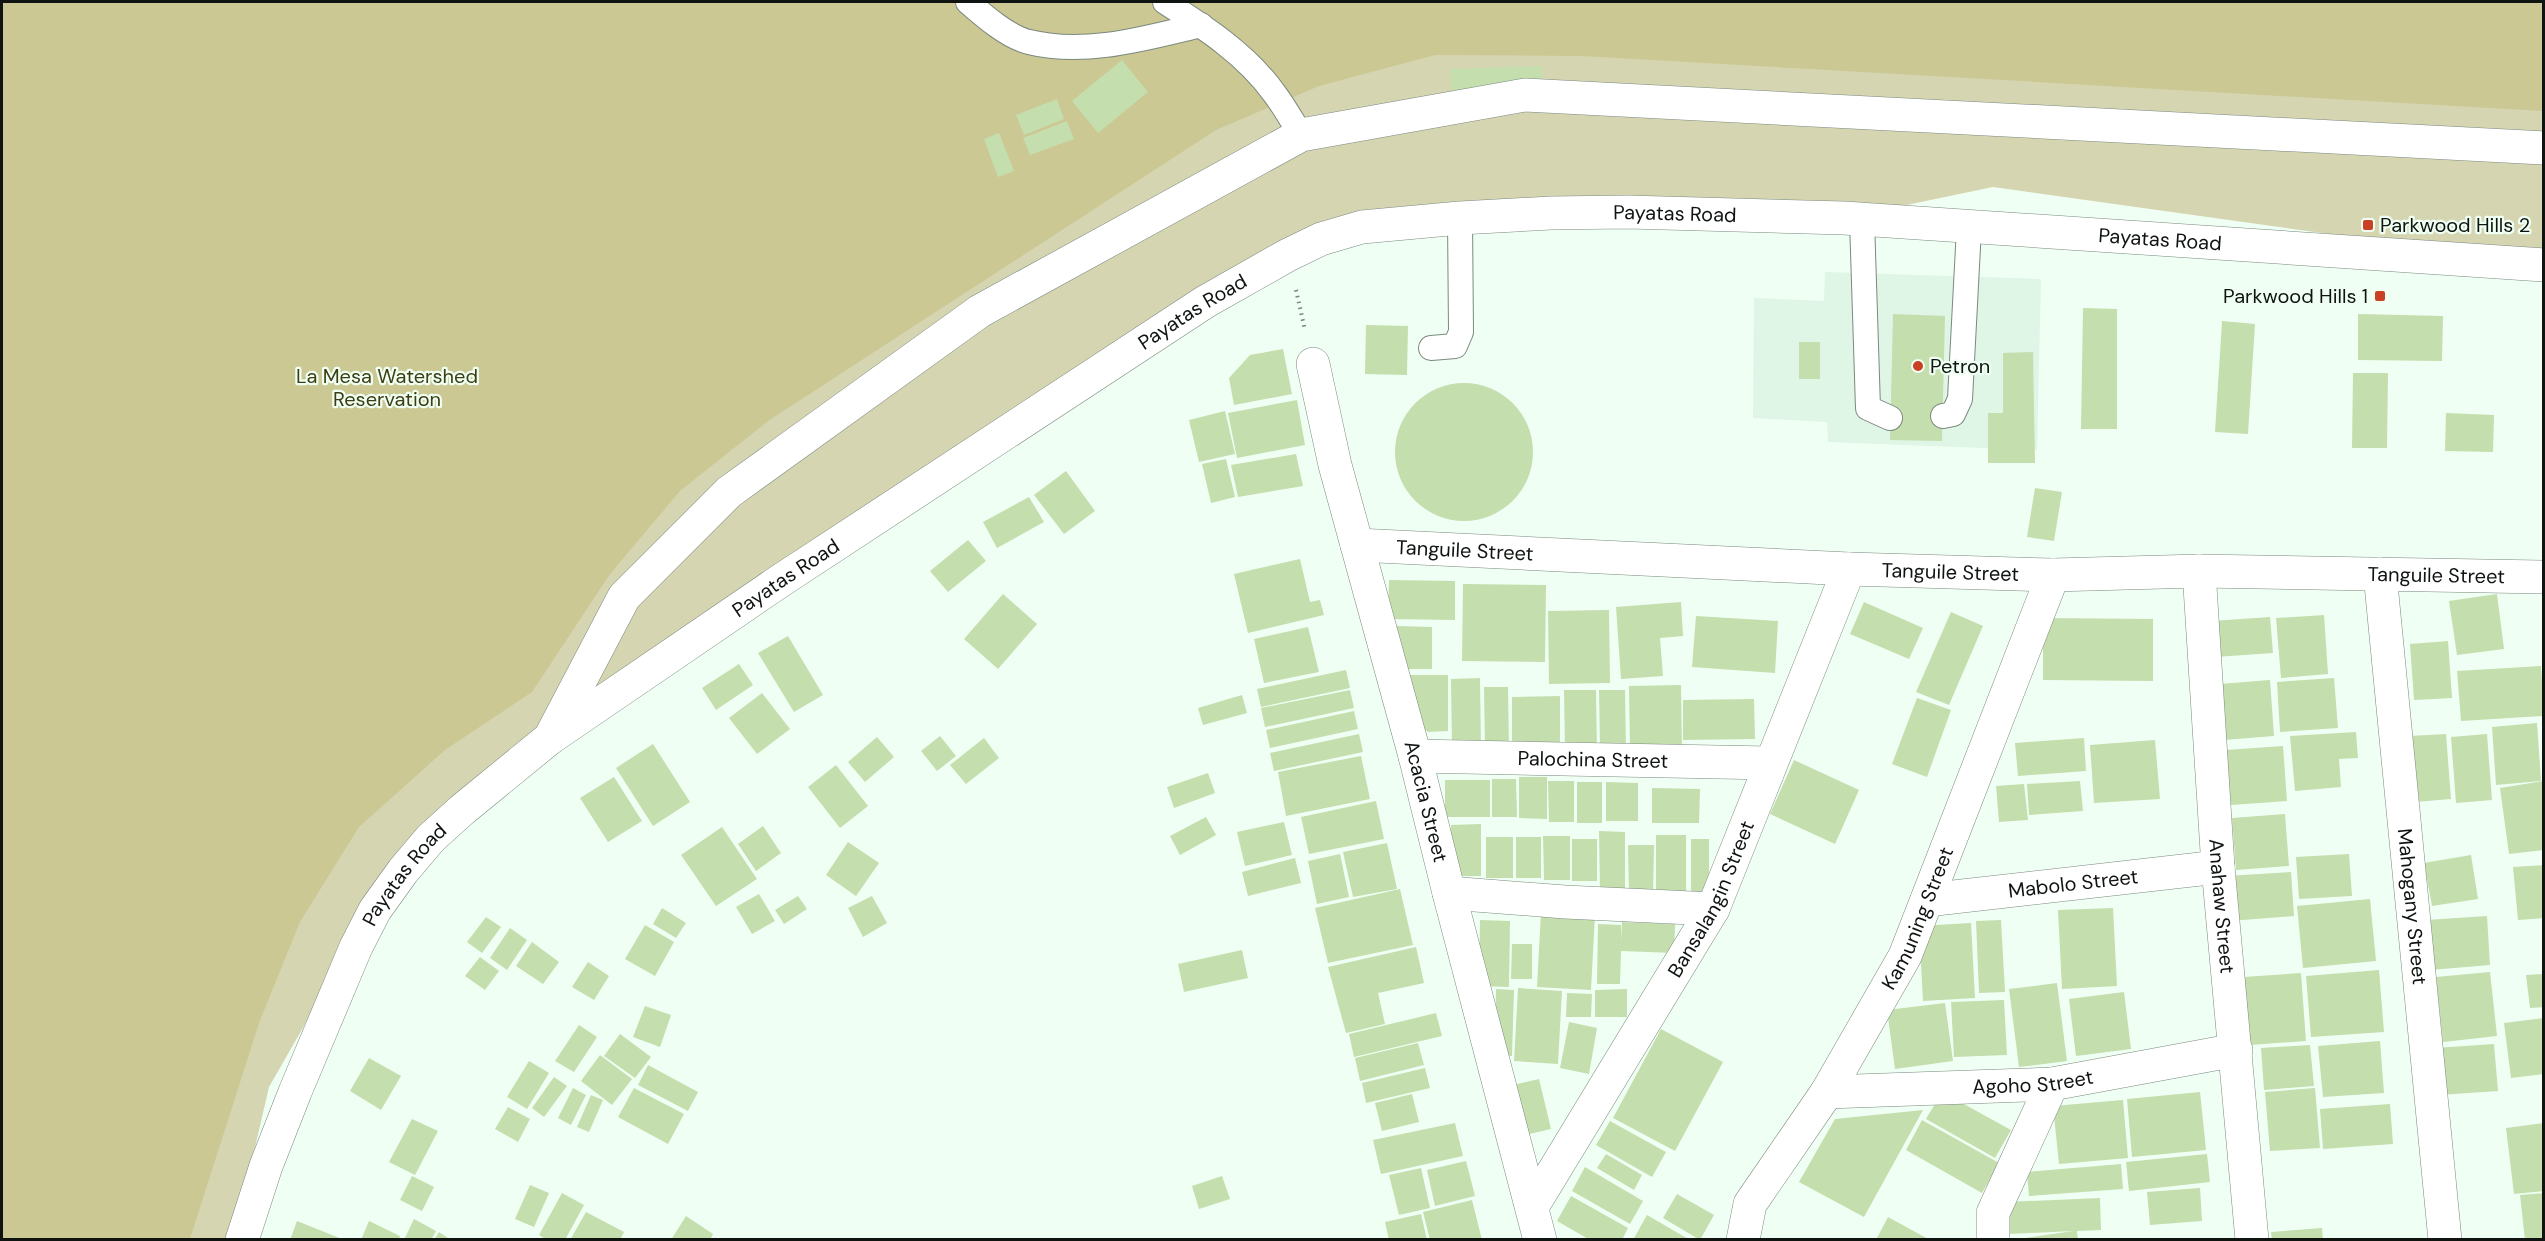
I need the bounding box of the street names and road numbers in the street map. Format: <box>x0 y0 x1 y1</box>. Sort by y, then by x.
street label: Payatas Road <box>1613 199 1737 228</box>
street label: Payatas Road <box>2098 222 2223 256</box>
street label: Payatas Road <box>1133 268 1251 355</box>
street label: Payatas Road <box>727 533 844 623</box>
street label: Tanguile Street <box>1396 534 1534 567</box>
street label: Tanguile Street <box>1881 557 2020 587</box>
street label: Tanguile Street <box>2367 561 2505 589</box>
street label: Acacia Street <box>1398 738 1454 865</box>
street label: Palochina Street <box>1517 745 1669 774</box>
street label: Payatas Road <box>356 817 452 930</box>
street label: Bansalangin Street <box>1662 817 1760 982</box>
street label: Mahogany Street <box>2392 827 2433 986</box>
street label: Anahaw Street <box>2203 838 2241 975</box>
street label: Kamuning Street <box>1876 843 1959 994</box>
street label: Mabolo Street <box>2007 863 2140 904</box>
street label: Agoho Street <box>1972 1064 2095 1100</box>

